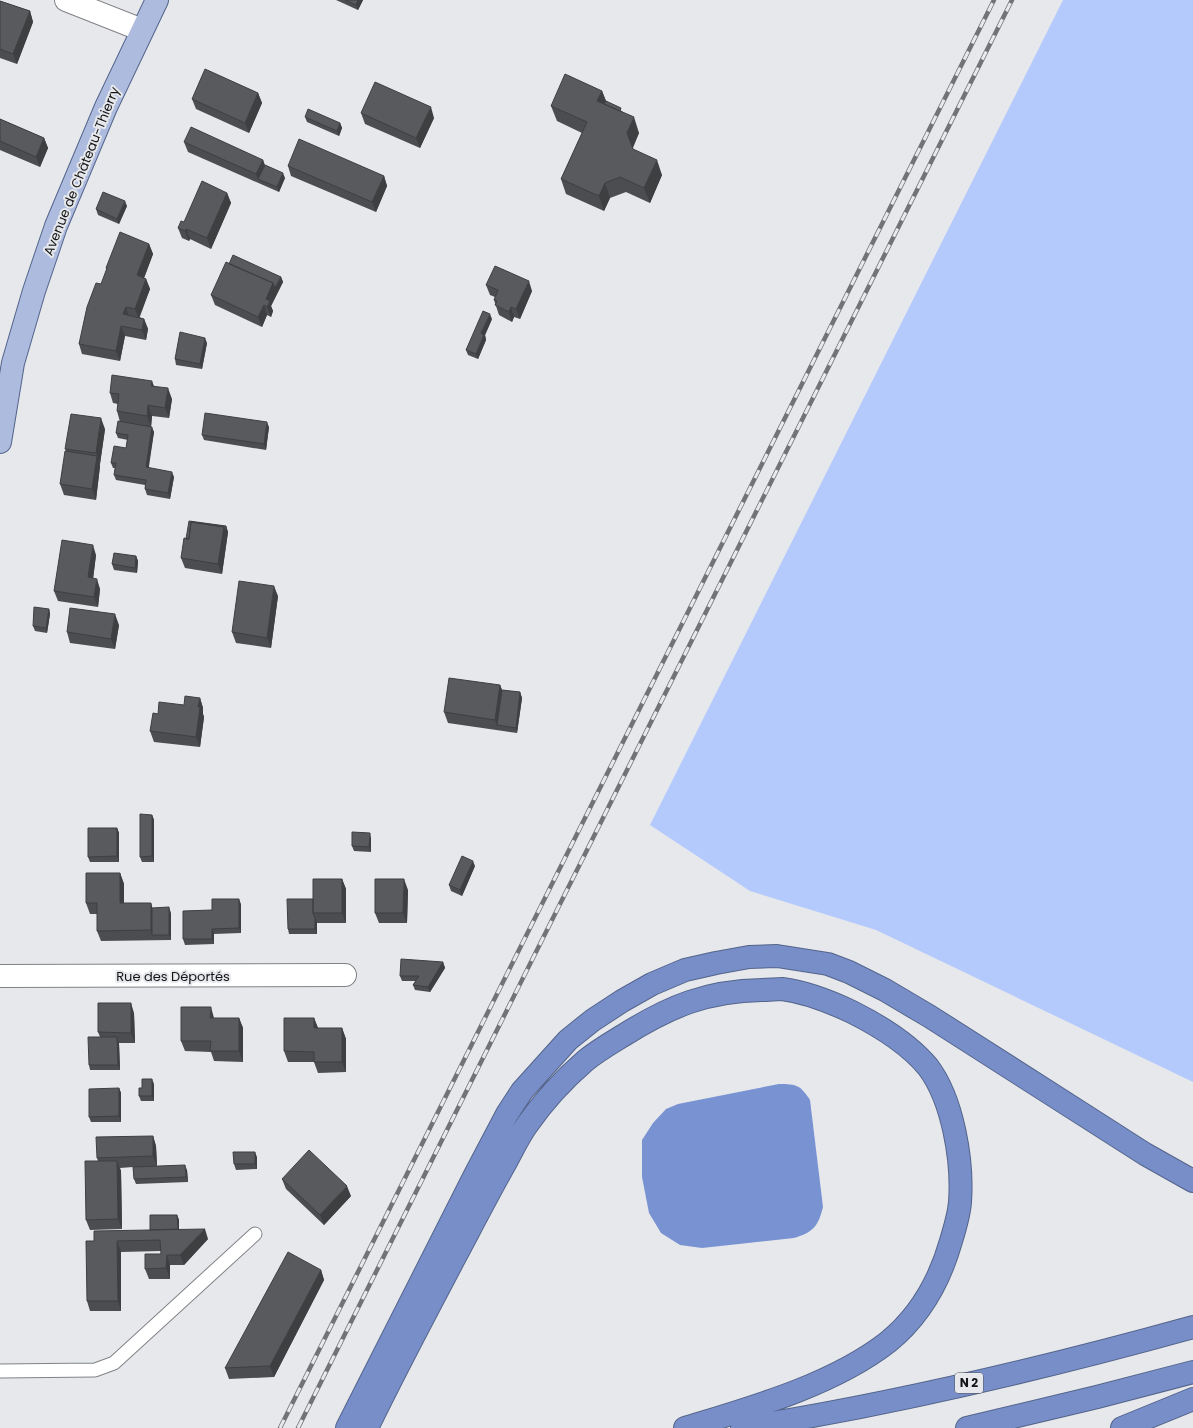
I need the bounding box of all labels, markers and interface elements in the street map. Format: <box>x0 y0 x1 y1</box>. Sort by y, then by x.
street label: Avenue de Château-Thierry <box>39 83 124 258</box>
street label: Rue des Déportés <box>116 967 230 986</box>
road number: N 2 <box>955 1373 983 1393</box>

